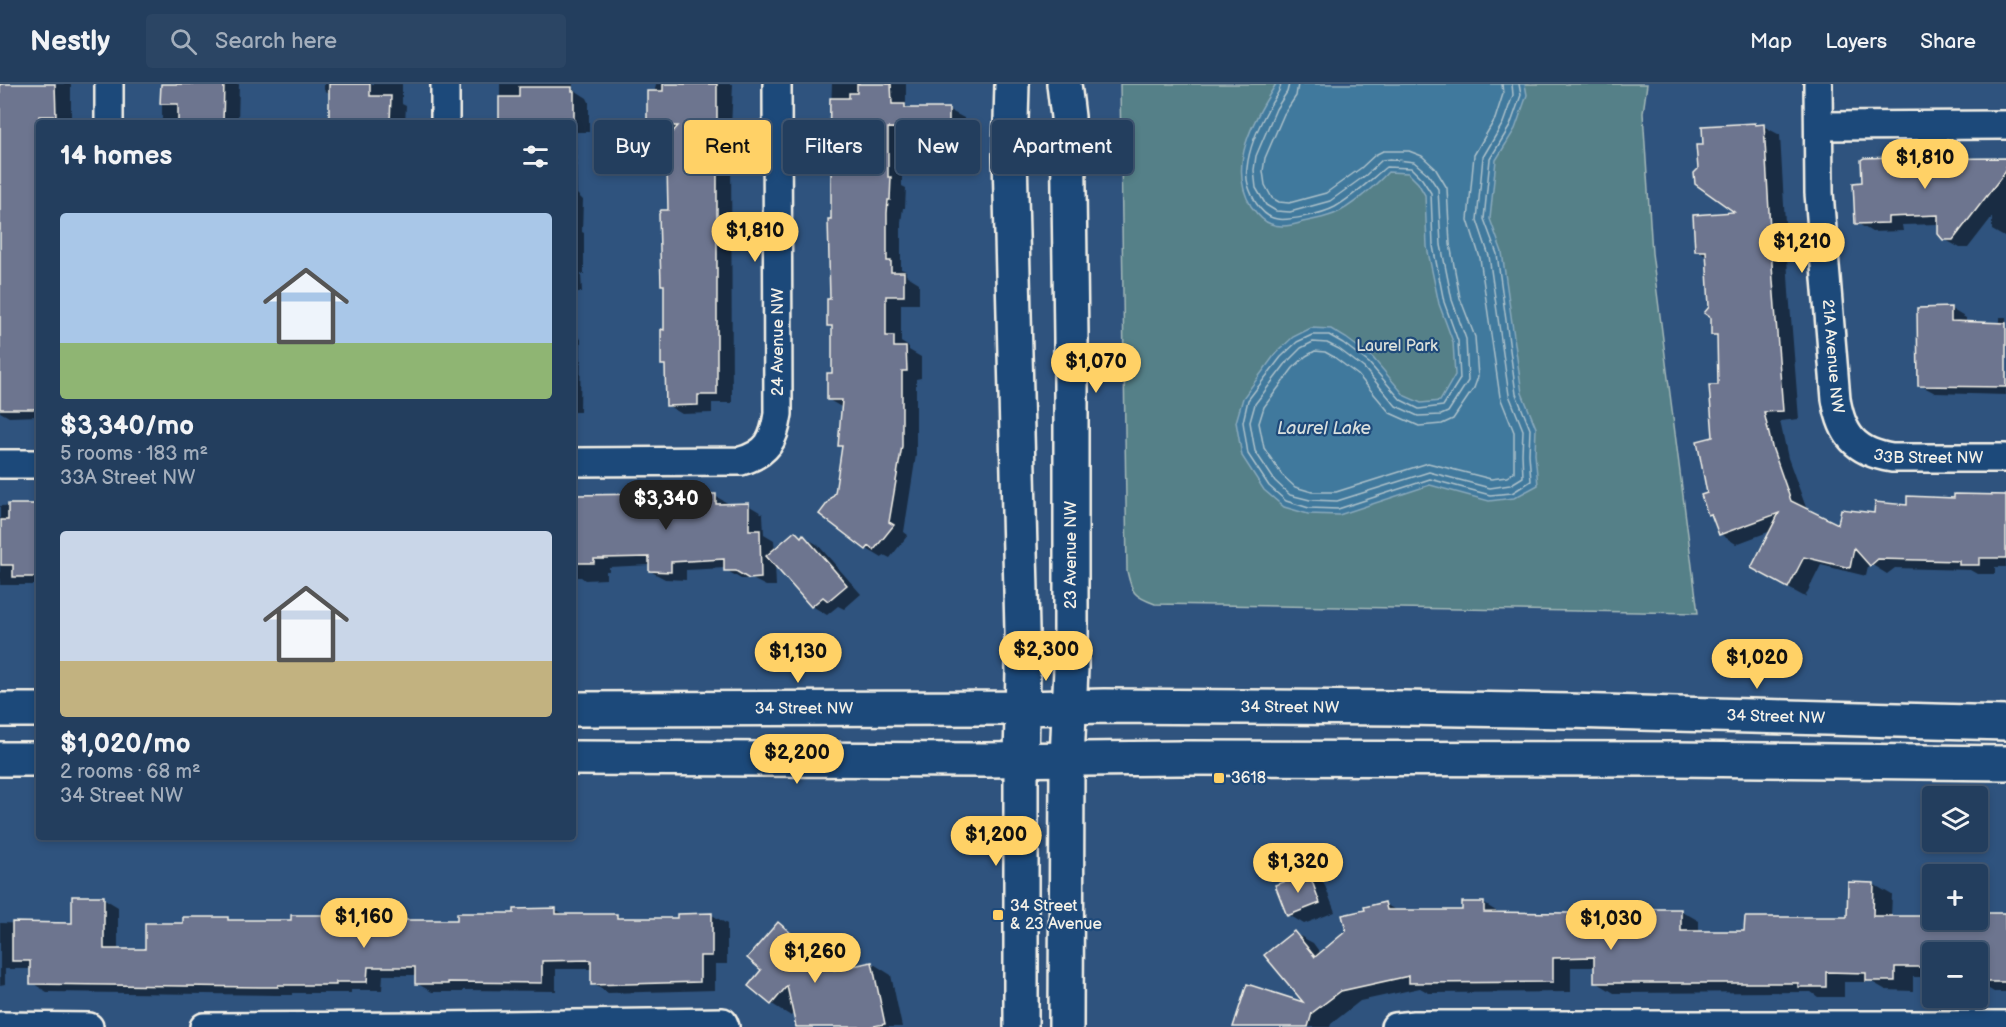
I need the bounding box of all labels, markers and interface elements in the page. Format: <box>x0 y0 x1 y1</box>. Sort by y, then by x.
search box <box>146 14 566 68</box>
text: Nestly <box>30 25 110 58</box>
icon: search <box>167 25 200 58</box>
text: Search here <box>215 28 337 55</box>
text: Map <box>1750 29 1792 54</box>
text: Layers <box>1825 29 1887 54</box>
text: Share <box>1920 29 1976 54</box>
chip: Buy <box>594 120 672 174</box>
chip: Rent <box>684 120 771 174</box>
chip: Filters <box>783 120 884 174</box>
chip: New <box>896 120 980 174</box>
chip: Apartment <box>992 120 1133 174</box>
pin: $1,810 <box>1876 139 1974 190</box>
icon: filters <box>519 140 552 173</box>
text: 14 homes <box>60 141 172 172</box>
text: $1,810 <box>1896 146 1954 170</box>
pin: $1,810 <box>706 212 804 263</box>
text: $1,810 <box>726 219 784 243</box>
pin: $1,210 <box>1753 223 1851 274</box>
text: $1,210 <box>1773 230 1831 254</box>
icon: home <box>252 252 360 360</box>
street label: 24 Avenue NW <box>769 288 788 396</box>
street label: 21A Avenue NW <box>1818 299 1848 416</box>
park label: Laurel Park <box>1356 337 1438 356</box>
pin: $1,070 <box>1047 343 1145 394</box>
text: $1,070 <box>1065 350 1127 374</box>
text: $3,340/mo <box>60 411 194 442</box>
water label: Laurel Lake <box>1277 418 1371 439</box>
text: 5 rooms · 183 m² <box>60 442 208 466</box>
street label: 33B Street NW <box>1871 445 1984 468</box>
text: 33A Street NW <box>60 466 196 490</box>
pin: $3,340 <box>617 480 715 531</box>
text: $3,340 <box>633 487 699 511</box>
street label: 23 Avenue NW <box>1062 501 1081 609</box>
icon: home <box>252 570 360 678</box>
pin: $2,300 <box>997 631 1095 682</box>
pin: $1,130 <box>749 633 847 684</box>
text: $2,300 <box>1013 638 1079 662</box>
pin: $1,020 <box>1708 639 1806 690</box>
text: $1,130 <box>769 640 827 664</box>
text: $1,020 <box>1726 646 1788 670</box>
street label: 34 Street NW <box>1241 697 1340 717</box>
street label: 34 Street NW <box>755 699 854 718</box>
street label: 34 Street NW <box>1726 706 1826 728</box>
text: $1,020/mo <box>60 729 191 760</box>
pin: $2,200 <box>748 734 846 785</box>
text: $2,200 <box>764 741 830 765</box>
text: 2 rooms · 68 m² <box>60 760 201 784</box>
place label: 3618 <box>1231 769 1266 788</box>
marker: 3618 <box>1212 771 1226 785</box>
text: 34 Street NW <box>60 784 183 808</box>
map controls <box>1922 786 1988 1008</box>
button: layers <box>1922 786 1988 852</box>
pin: $1,200 <box>947 816 1045 867</box>
text: $1,200 <box>965 823 1027 847</box>
pin: $1,320 <box>1249 843 1347 894</box>
text: $1,320 <box>1267 850 1329 874</box>
button: + <box>1922 864 1988 930</box>
place label: 34 Street & 23 Avenue <box>1010 897 1102 934</box>
pin: $1,160 <box>315 898 413 949</box>
pin: $1,030 <box>1562 900 1660 951</box>
text: $1,160 <box>334 905 394 929</box>
text: $1,030 <box>1580 907 1642 931</box>
marker: 34 Street & 23 Avenue <box>991 908 1005 922</box>
pin: $1,260 <box>766 933 864 984</box>
text: $1,260 <box>784 940 846 964</box>
button: − <box>1922 942 1988 1008</box>

